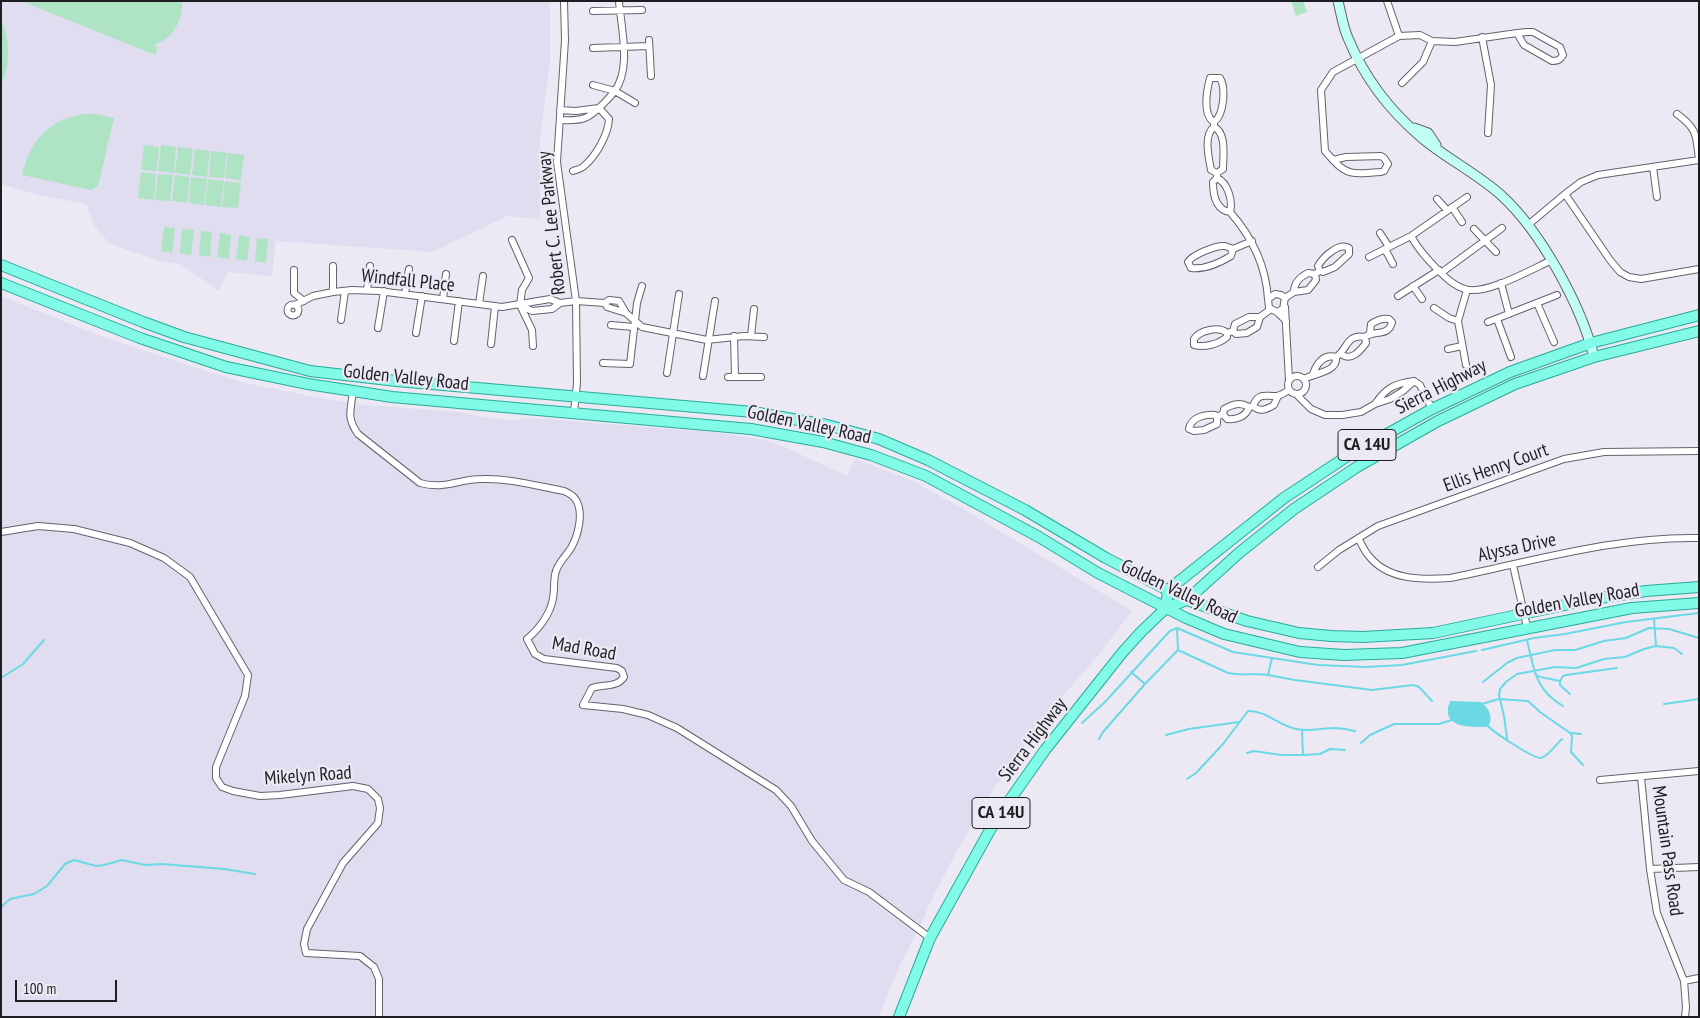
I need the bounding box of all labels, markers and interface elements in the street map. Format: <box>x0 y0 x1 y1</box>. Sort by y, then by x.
street label: Robert C. Lee Parkway <box>533 150 571 296</box>
street label: Windfall Place <box>360 265 456 297</box>
street label: Sierra Highway <box>1392 354 1490 420</box>
street label: Golden Valley Road <box>342 360 470 396</box>
street label: Golden Valley Road <box>745 401 873 449</box>
road number: CA 14U <box>1338 430 1396 460</box>
street label: Ellis Henry Court <box>1440 439 1552 497</box>
street label: Alyssa Drive <box>1476 529 1558 567</box>
street label: Golden Valley Road <box>1117 555 1241 629</box>
street label: Golden Valley Road <box>1513 579 1641 623</box>
street label: Mad Road <box>550 632 618 666</box>
street label: Sierra Highway <box>994 694 1072 786</box>
street label: Mikelyn Road <box>264 762 352 790</box>
street label: Mountain Pass Road <box>1647 784 1687 918</box>
road number: CA 14U <box>972 798 1030 828</box>
scale bar <box>18 970 120 1002</box>
text: 100 m <box>23 979 56 998</box>

